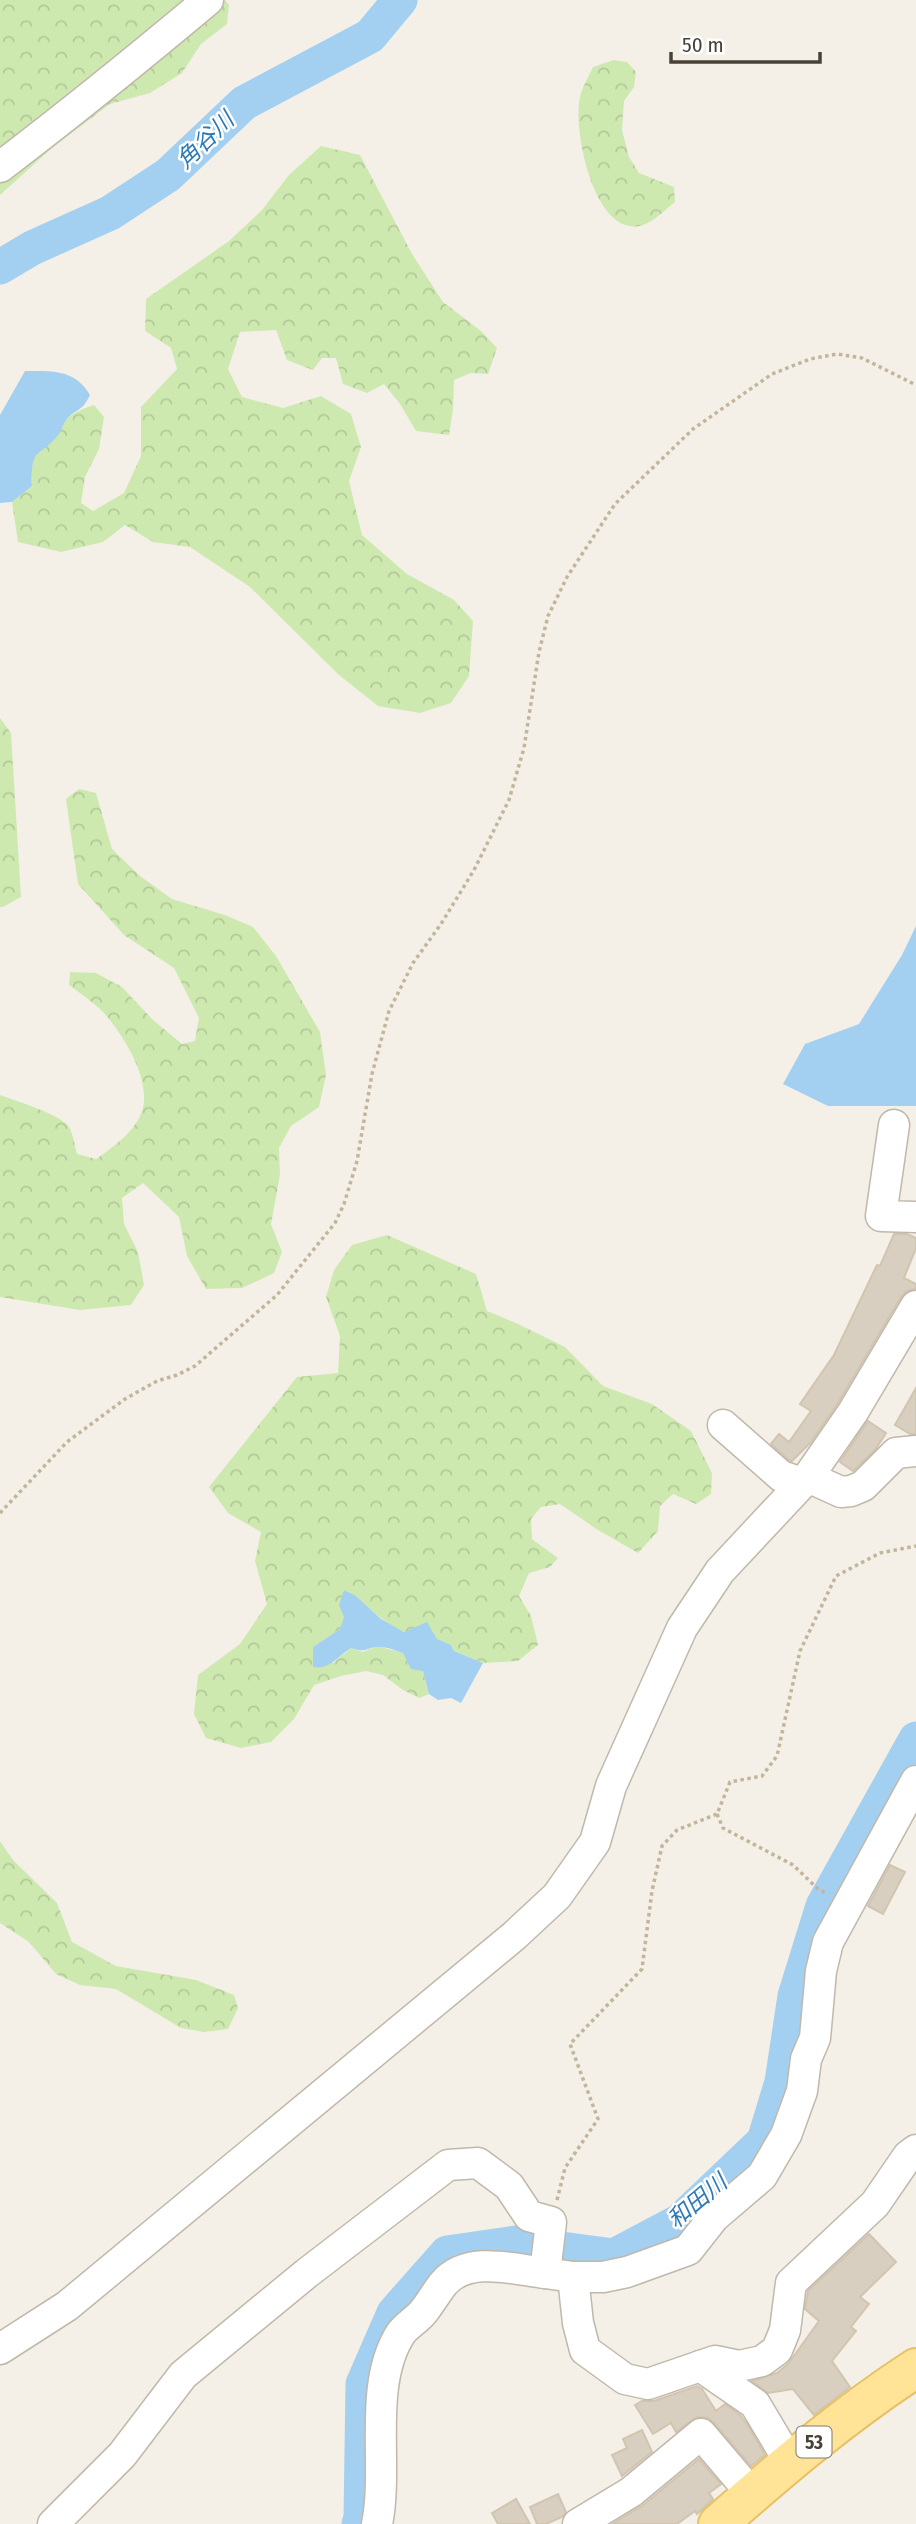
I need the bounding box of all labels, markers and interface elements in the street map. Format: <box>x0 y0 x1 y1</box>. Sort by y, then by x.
scale bar <box>671 21 820 65</box>
text: 50 m <box>682 32 724 58</box>
water label: 角谷川 <box>170 104 242 174</box>
water label: 和田川 <box>662 2166 735 2234</box>
road number: 53 <box>796 2426 832 2458</box>

